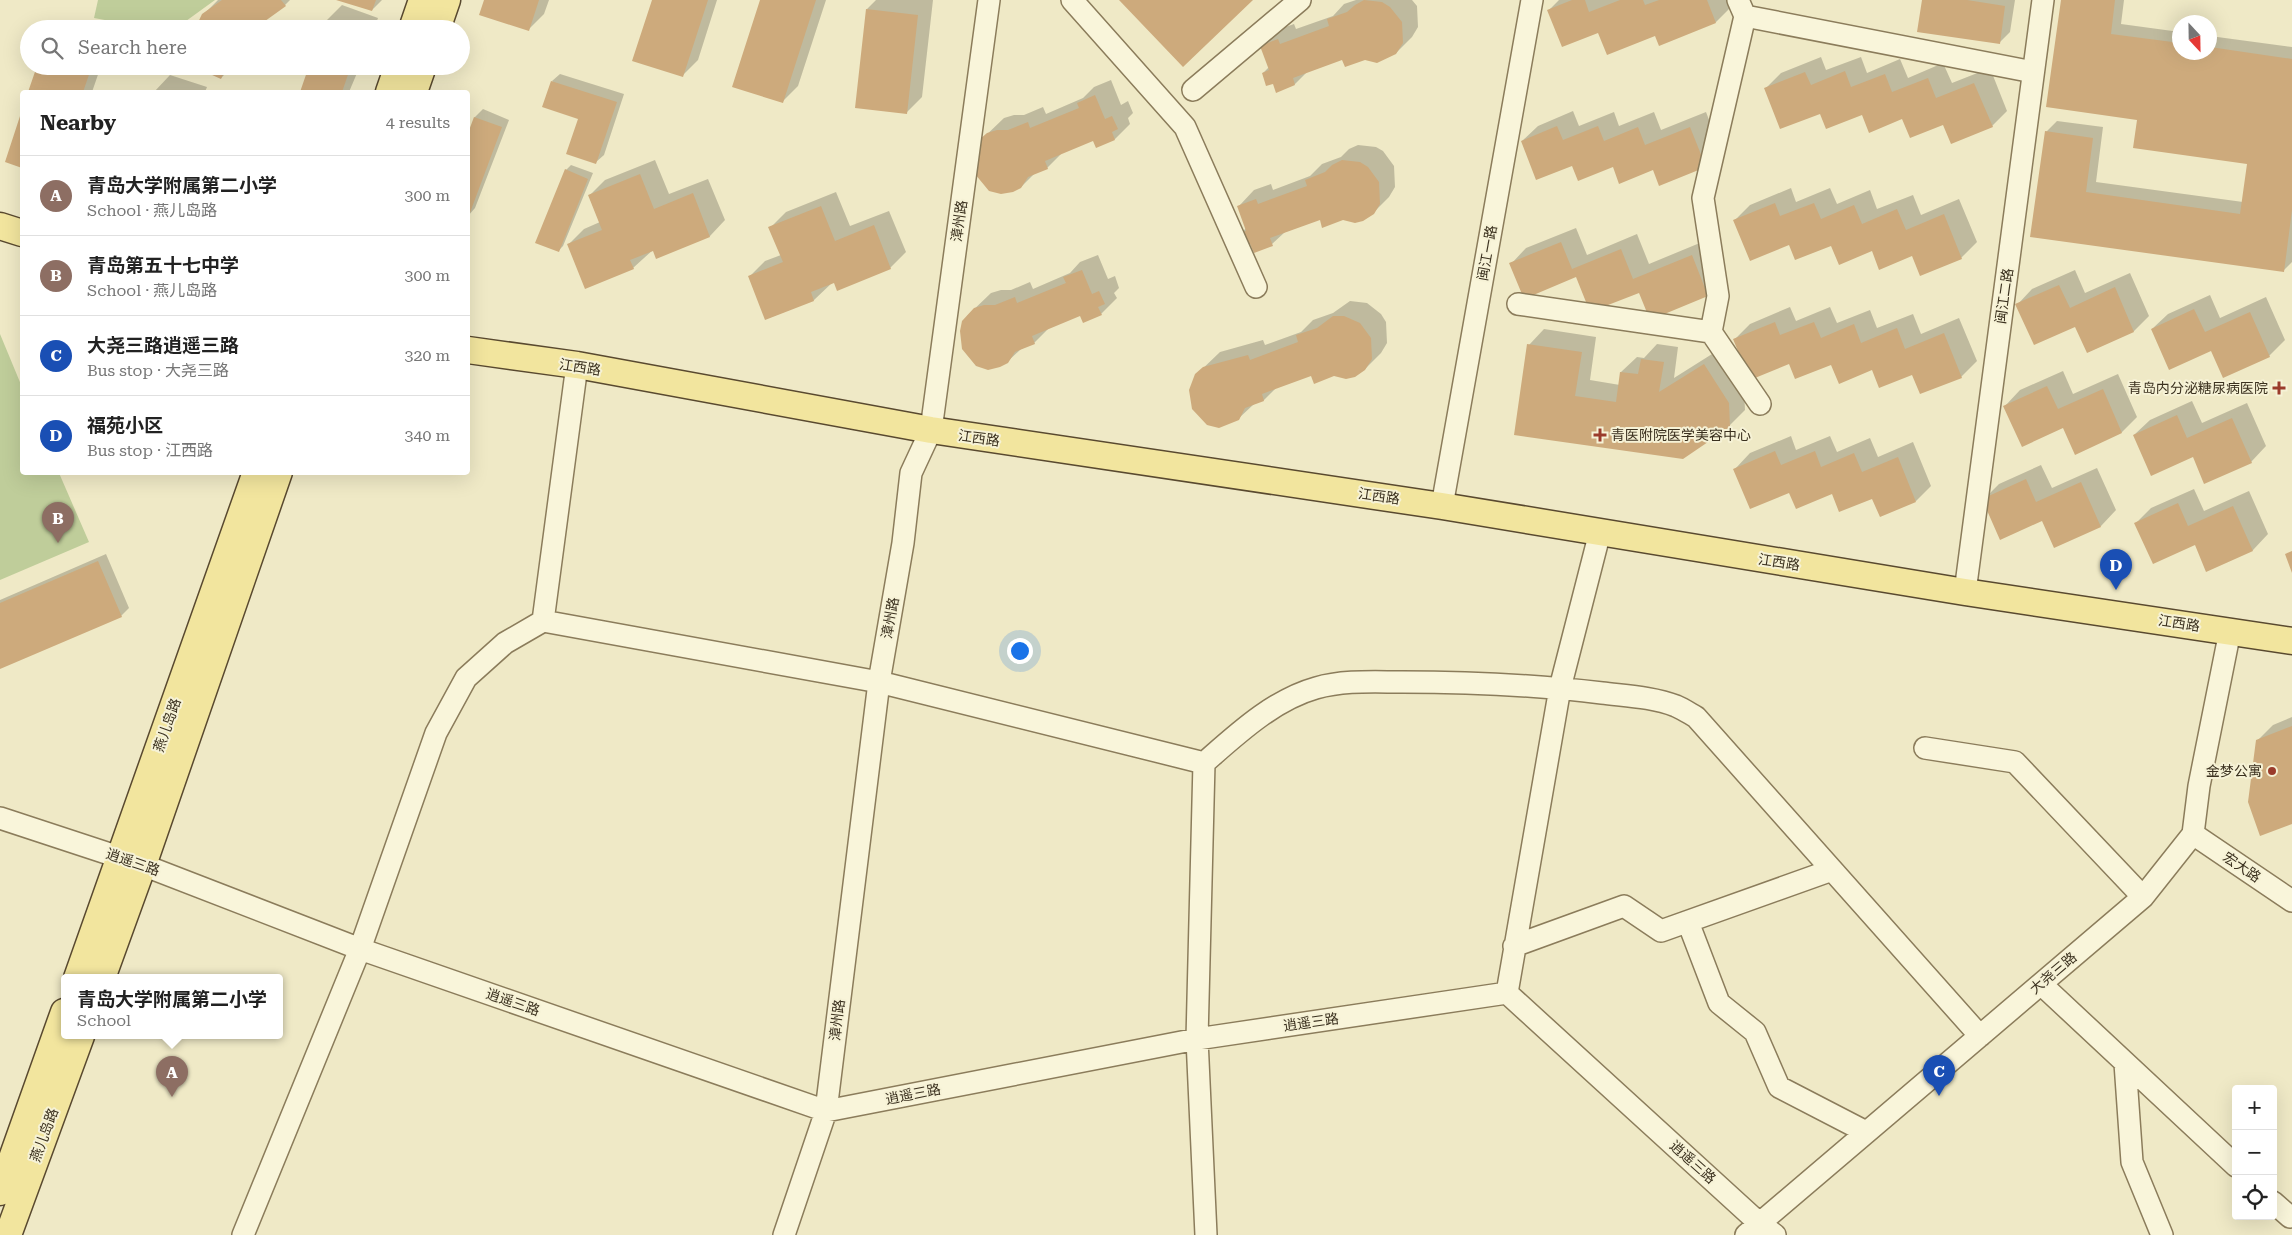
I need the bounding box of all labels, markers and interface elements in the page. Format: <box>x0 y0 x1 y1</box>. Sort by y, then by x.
north arrow <box>2172 15 2217 60</box>
search box <box>20 20 470 75</box>
icon: search <box>38 34 66 62</box>
text: Search here <box>78 36 187 59</box>
text: Nearby <box>40 111 116 135</box>
text: 4 results <box>386 113 450 132</box>
text: 青岛大学附属第二小学 <box>87 174 277 197</box>
text: A <box>50 186 62 205</box>
text: 300 m <box>404 186 450 205</box>
street label: 漳州路 <box>948 199 970 243</box>
text: School · 燕儿岛路 <box>87 201 217 220</box>
street label: 闽江一路 <box>1474 224 1500 282</box>
text: 青岛第五十七中学 <box>87 254 239 277</box>
text: B <box>50 266 62 285</box>
text: 300 m <box>404 266 450 285</box>
street label: 闽江二路 <box>1992 267 2016 325</box>
text: School · 燕儿岛路 <box>87 281 217 300</box>
text: 大尧三路逍遥三路 <box>87 334 239 357</box>
text: C <box>50 346 62 365</box>
text: 320 m <box>404 346 450 365</box>
street label: 江西路 <box>558 356 602 378</box>
text: Bus stop · 大尧三路 <box>87 361 229 380</box>
place label: 青岛内分泌糖尿病医院 <box>2128 380 2268 396</box>
marker: 青岛内分泌糖尿病医院 <box>2272 381 2286 395</box>
text: 福苑小区 <box>87 414 163 437</box>
text: D <box>50 426 62 445</box>
text: 340 m <box>404 426 450 445</box>
street label: 江西路 <box>957 427 1001 449</box>
place label: 青医附院医学美容中心 <box>1611 427 1751 443</box>
marker: 青医附院医学美容中心 <box>1593 428 1607 442</box>
text: Bus stop · 江西路 <box>87 441 213 460</box>
street label: 江西路 <box>1357 485 1401 507</box>
pin: B <box>42 502 74 543</box>
pin: D <box>2100 549 2132 590</box>
street label: 江西路 <box>1757 551 1801 573</box>
street label: 漳州路 <box>878 596 902 640</box>
street label: 江西路 <box>2157 612 2201 634</box>
your location <box>1007 638 1033 664</box>
street label: 燕儿岛路 <box>150 696 184 754</box>
place label: 金梦公寓 <box>2206 763 2262 779</box>
marker: 金梦公寓 <box>2266 765 2278 777</box>
street label: 逍遥三路 <box>104 845 162 879</box>
street label: 宏大路 <box>2220 849 2264 885</box>
street label: 大尧三路 <box>2026 949 2080 997</box>
popup <box>61 974 283 1039</box>
street label: 逍遥三路 <box>484 985 542 1019</box>
text: 青岛大学附属第二小学 <box>77 988 267 1011</box>
street label: 漳州路 <box>827 998 847 1042</box>
street label: 逍遥三路 <box>1282 1010 1340 1034</box>
text: School <box>77 1011 131 1030</box>
pin: C <box>1923 1055 1955 1096</box>
pin: A <box>156 1056 188 1097</box>
street label: 逍遥三路 <box>884 1081 942 1107</box>
map controls <box>2232 1085 2277 1220</box>
button: + <box>2232 1085 2277 1130</box>
street label: 燕儿岛路 <box>27 1106 61 1164</box>
button: − <box>2232 1130 2277 1175</box>
street label: 逍遥三路 <box>1667 1137 1719 1187</box>
button: locate <box>2232 1175 2277 1220</box>

